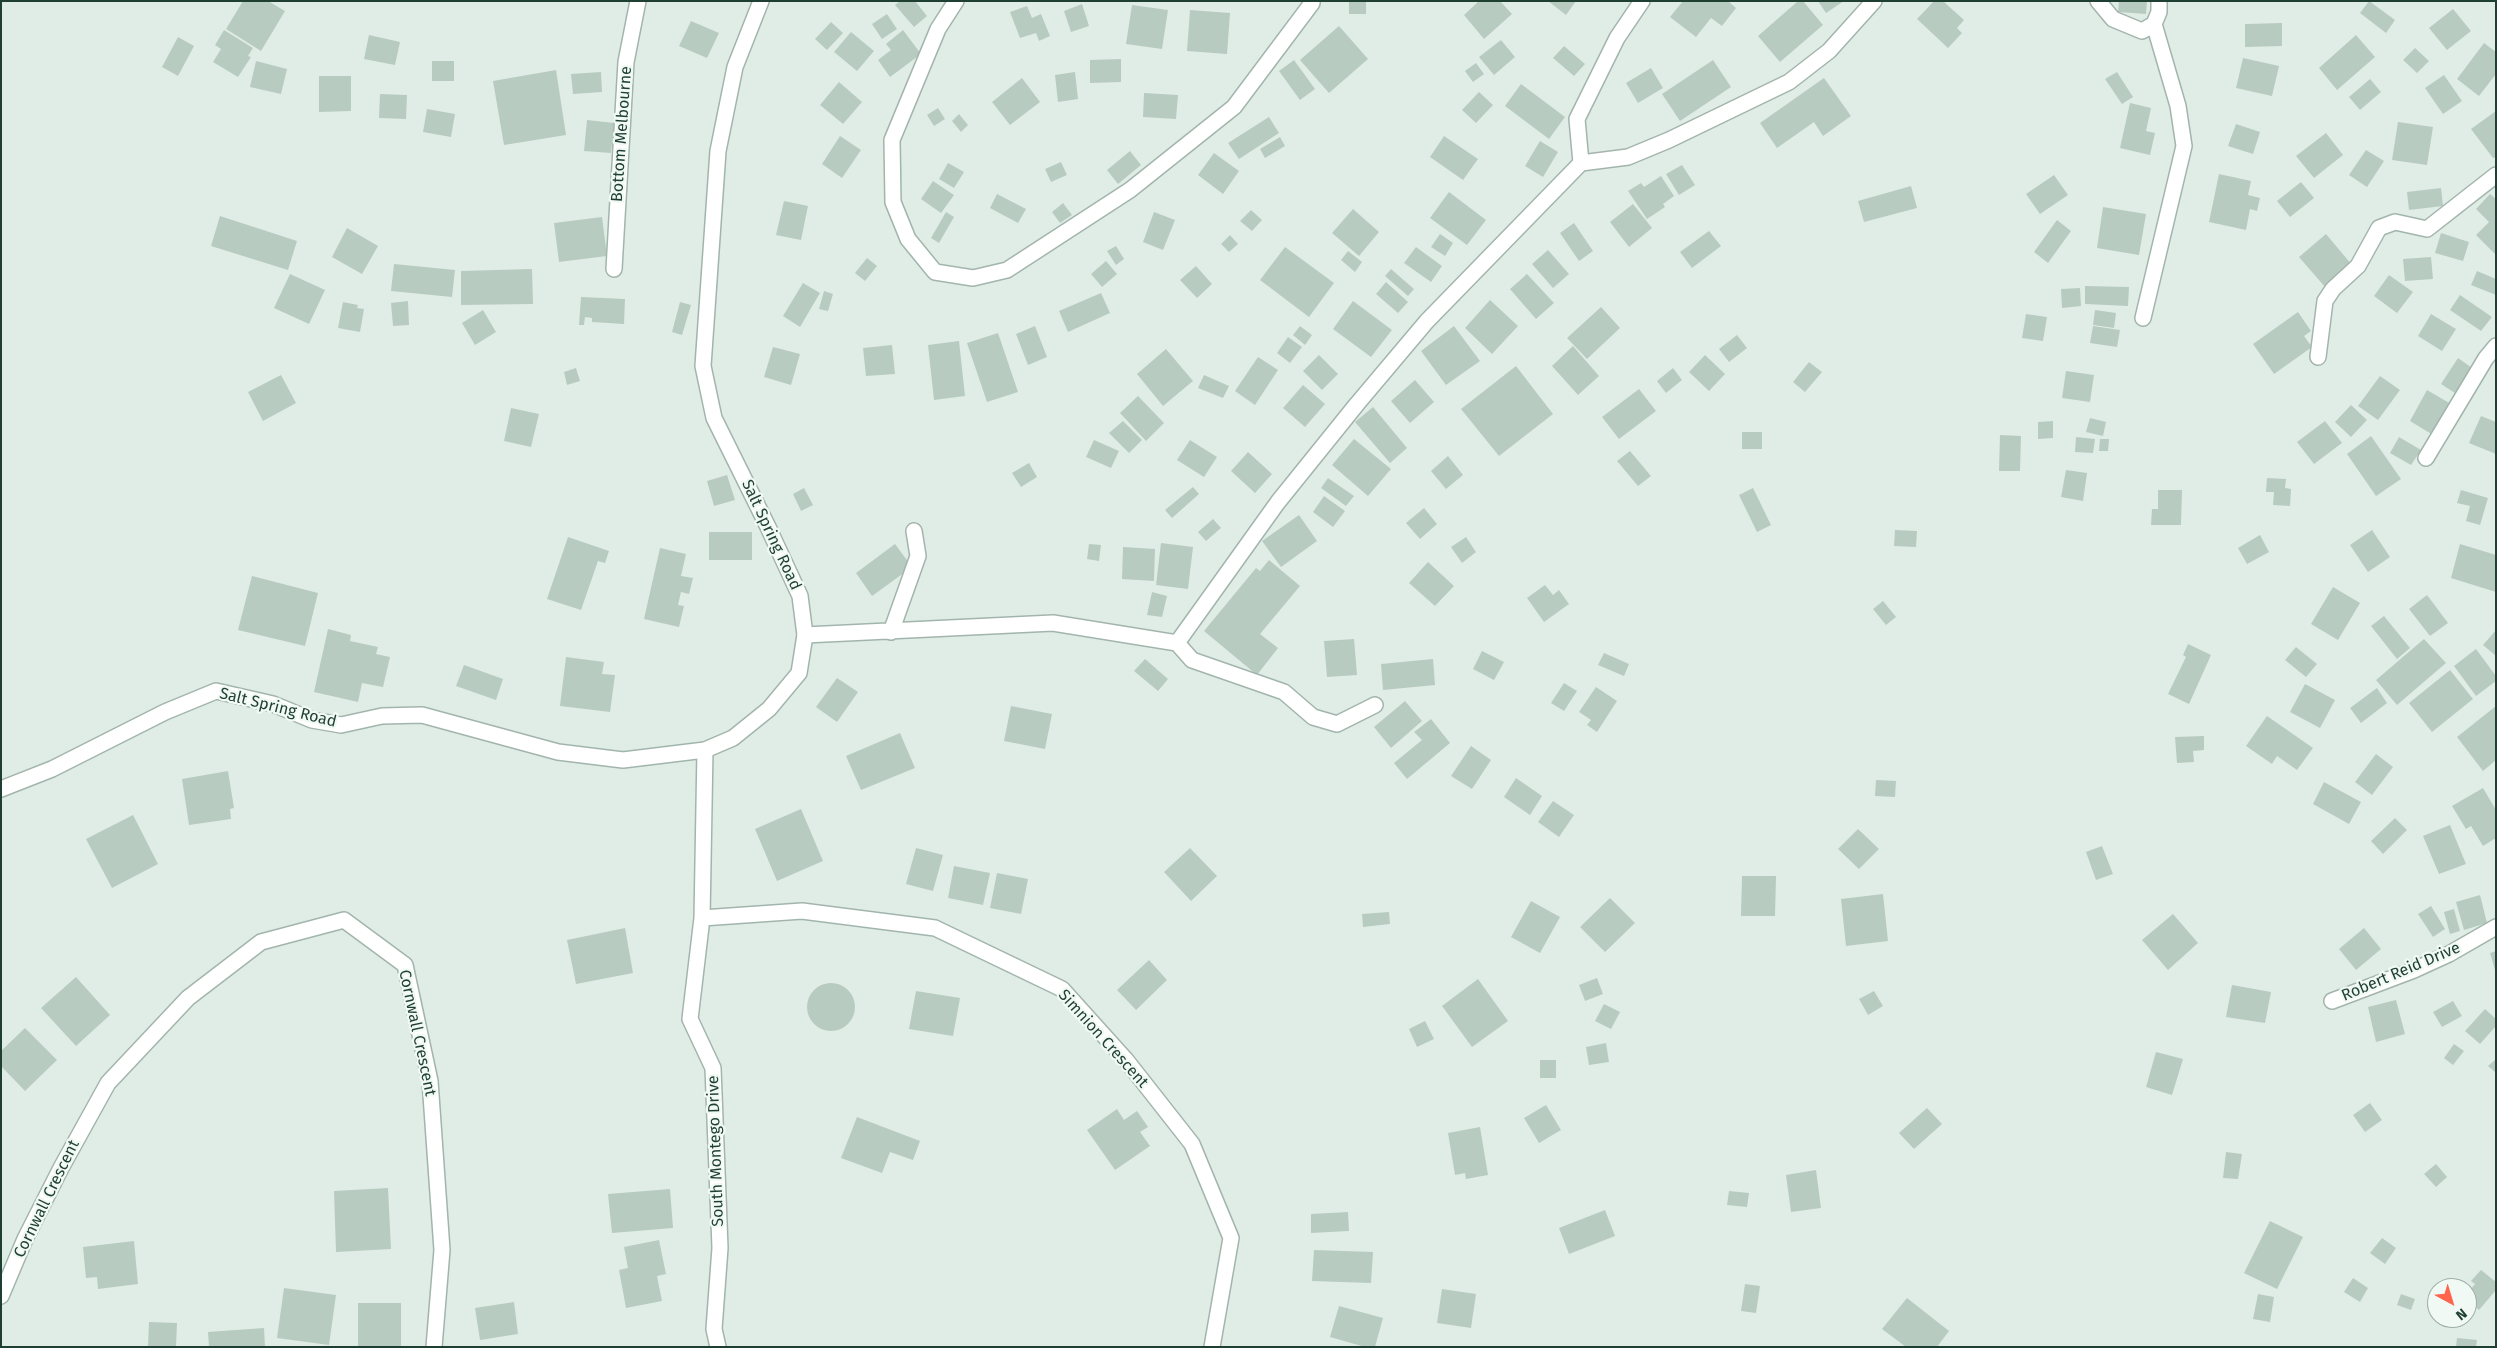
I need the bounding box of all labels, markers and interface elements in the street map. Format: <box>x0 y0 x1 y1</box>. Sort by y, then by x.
street label: Bottom Melbourne <box>608 66 636 202</box>
street label: Salt Spring Road <box>737 477 805 593</box>
street label: Salt Spring Road <box>218 684 338 732</box>
street label: Robert Reid Drive <box>2339 938 2463 1006</box>
street label: Cornwall Crescent <box>394 968 440 1098</box>
street label: Simnion Crescent <box>1054 986 1152 1092</box>
street label: South Montego Drive <box>704 1075 728 1227</box>
street label: Cornwall Crescent <box>10 1137 84 1261</box>
north arrow <box>2427 1278 2477 1328</box>
text: N <box>2452 1305 2470 1324</box>

